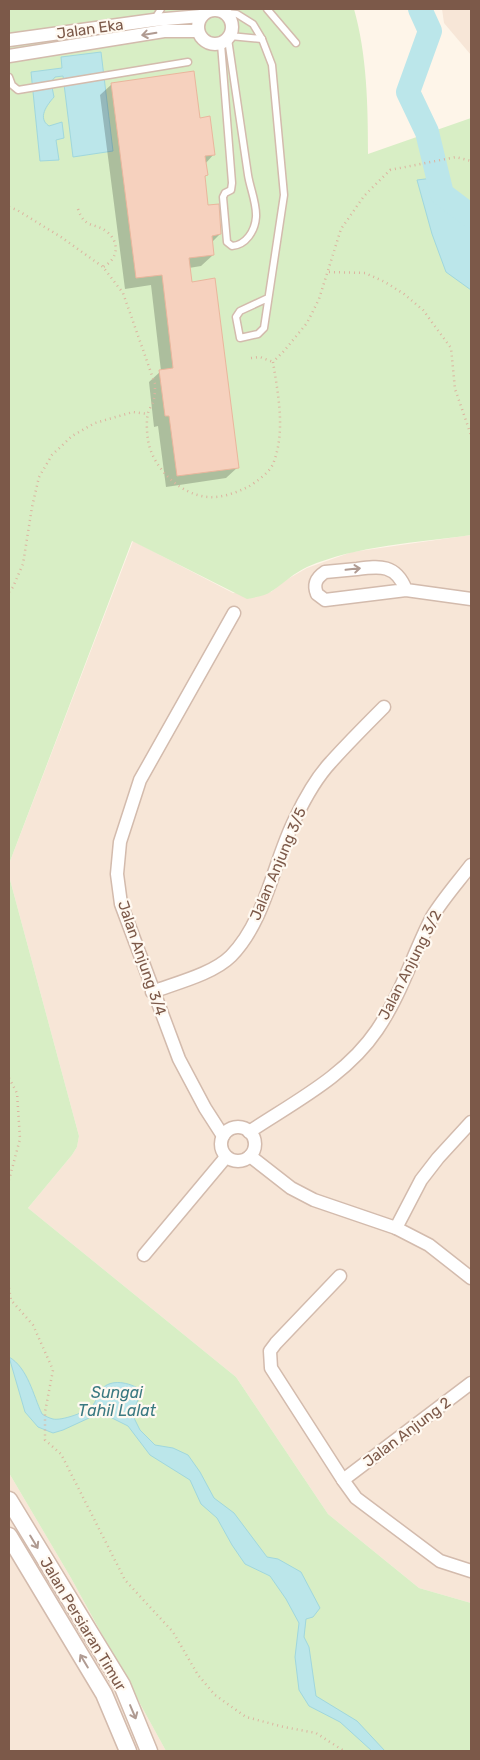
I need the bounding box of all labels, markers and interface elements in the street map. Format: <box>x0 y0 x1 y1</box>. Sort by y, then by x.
street label: Jalan Eka <box>55 15 125 43</box>
one-way arrow <box>142 29 158 39</box>
one-way arrow <box>345 564 361 574</box>
street label: Jalan Anjung 3/5 <box>246 805 310 923</box>
street label: Jalan Anjung 3/4 <box>114 898 170 1018</box>
street label: Jalan Anjung 3/2 <box>375 907 445 1023</box>
water label: Sungai Tahil Lalat <box>78 1383 157 1420</box>
street label: Jalan Anjung 2 <box>360 1393 454 1471</box>
one-way arrow <box>30 1534 40 1548</box>
street label: Jalan Persiaran Timur <box>36 1554 130 1694</box>
one-way arrow <box>78 1654 88 1668</box>
one-way arrow <box>129 1704 139 1719</box>

